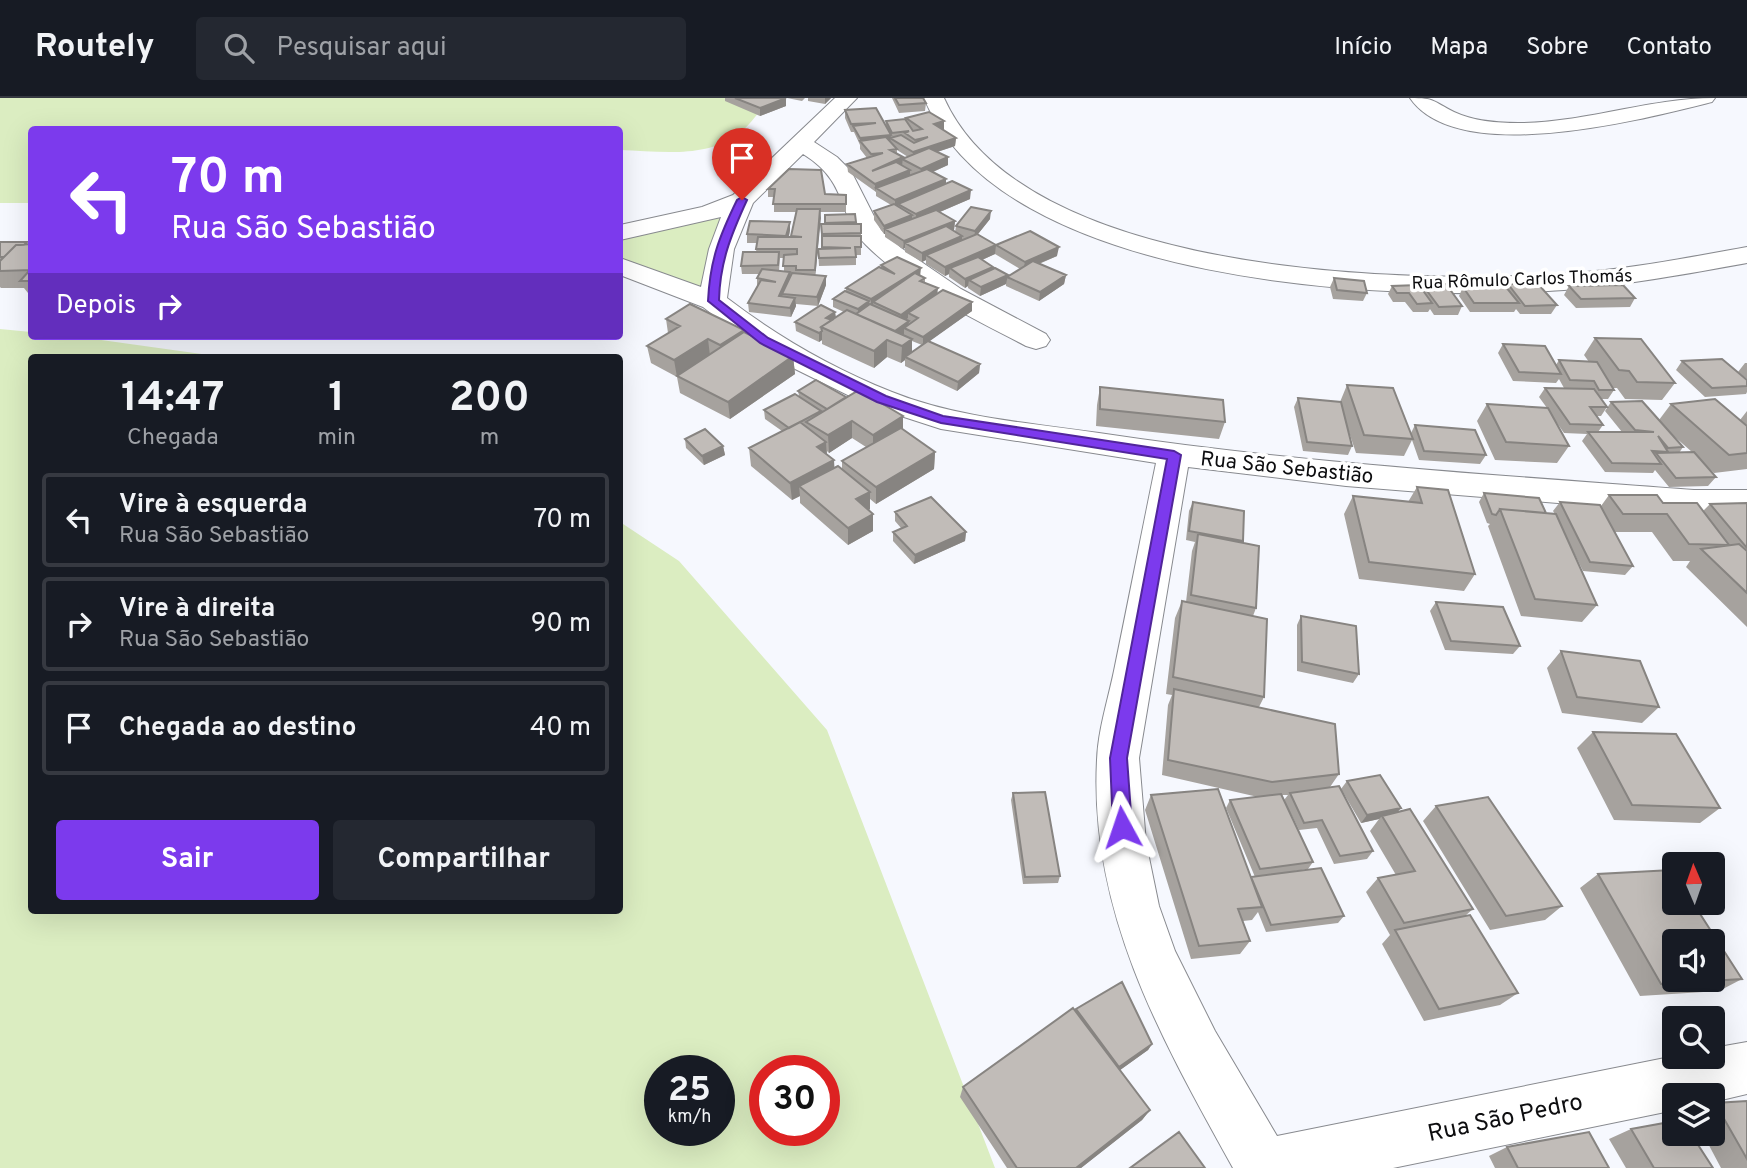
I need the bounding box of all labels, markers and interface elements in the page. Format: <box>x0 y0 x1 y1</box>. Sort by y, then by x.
search box <box>196 17 686 80</box>
text: Routely <box>35 27 154 69</box>
icon: search <box>220 29 258 67</box>
text: Pesquisar aqui <box>276 32 447 65</box>
text: Início <box>1334 33 1392 63</box>
text: Mapa <box>1430 33 1488 63</box>
text: Sobre <box>1526 33 1589 63</box>
text: Contato <box>1627 33 1712 63</box>
pin <box>712 128 772 200</box>
icon: arrive <box>723 139 761 177</box>
text: 70 m <box>171 149 285 211</box>
icon: left <box>56 154 147 245</box>
text: Rua São Sebastião <box>171 210 436 250</box>
street label: Rua Rômulo Carlos Thomás <box>1411 265 1633 296</box>
icon: right <box>150 287 188 325</box>
text: Depois <box>56 290 136 323</box>
text: 14:47 <box>121 373 225 426</box>
text: 1 <box>328 373 345 426</box>
text: 200 <box>449 373 530 426</box>
text: Chegada <box>127 424 219 453</box>
text: min <box>318 424 356 453</box>
text: m <box>480 424 499 453</box>
street label: Rua São Sebastião <box>1199 446 1375 491</box>
text: Vire à esquerda <box>119 489 307 522</box>
icon: left <box>60 501 98 539</box>
text: 70 m <box>533 504 591 537</box>
text: Rua São Sebastião <box>119 522 309 551</box>
text: Vire à direita <box>119 593 275 626</box>
icon: right <box>60 605 98 643</box>
text: 90 m <box>531 608 591 641</box>
text: Rua São Sebastião <box>119 626 309 655</box>
icon: arrive <box>60 709 98 747</box>
text: Chegada ao destino <box>119 712 356 745</box>
text: 40 m <box>530 712 591 745</box>
position arrow <box>1085 790 1159 864</box>
button: Sair <box>56 820 319 900</box>
button: Compartilhar <box>333 820 595 900</box>
north arrow <box>1662 852 1726 915</box>
map controls <box>1662 852 1725 1146</box>
button: sound <box>1662 929 1725 992</box>
button: search <box>1662 1006 1725 1069</box>
speed limit sign: 30 <box>749 1055 840 1146</box>
text: 25 <box>668 1069 711 1113</box>
button: layers <box>1662 1083 1725 1146</box>
street label: Rua São Pedro <box>1425 1088 1586 1150</box>
text: km/h <box>668 1106 711 1129</box>

